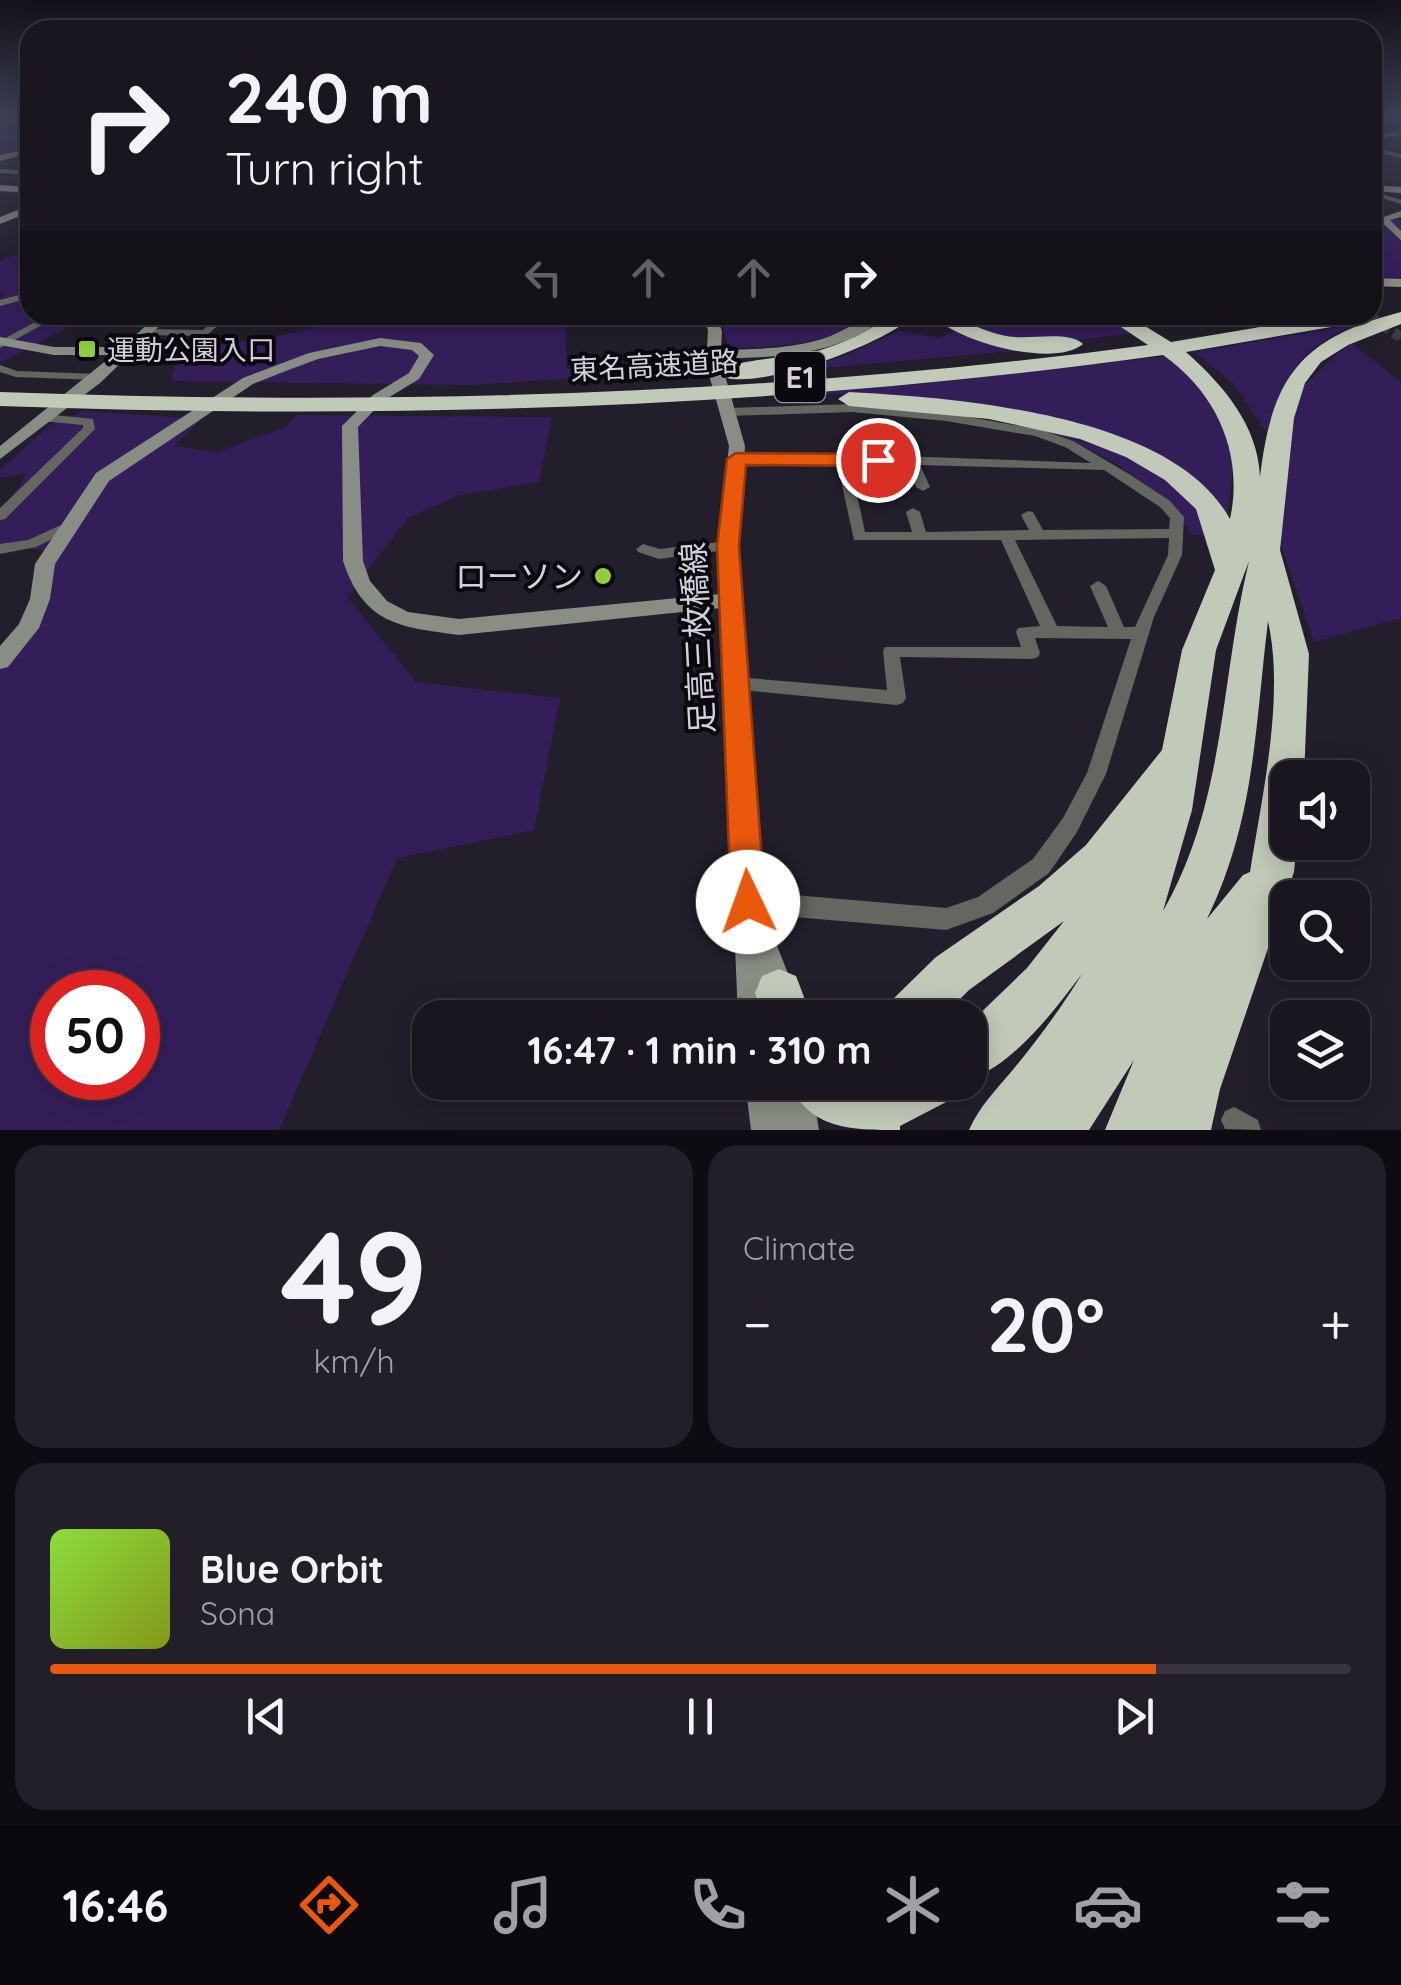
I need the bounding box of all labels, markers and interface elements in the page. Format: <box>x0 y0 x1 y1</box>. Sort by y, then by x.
text: 240 m <box>225 53 433 141</box>
icon: right <box>60 60 190 190</box>
text: Turn right <box>225 140 424 196</box>
icon: left <box>516 250 571 305</box>
icon: ahead <box>621 250 676 305</box>
icon: ahead <box>726 250 781 305</box>
icon: right <box>831 250 886 305</box>
place label: 運動公園入口 <box>107 332 275 367</box>
marker: 運動公園入口 <box>76 338 98 360</box>
street label: 東名高速道路 <box>569 343 739 387</box>
road number: E1 <box>775 352 825 402</box>
pin <box>836 418 921 503</box>
icon: arrive <box>851 433 906 488</box>
street label: 足高三枚橋線 <box>672 541 722 735</box>
place label: ローソン <box>455 556 583 596</box>
marker: ローソン <box>592 565 614 587</box>
map controls <box>1270 760 1370 1100</box>
button: sound <box>1270 760 1370 860</box>
position arrow <box>696 850 800 954</box>
button: search <box>1270 880 1370 980</box>
speed limit sign: 50 <box>30 970 160 1100</box>
button: layers <box>1270 1000 1370 1100</box>
text: 16:47 · 1 min · 310 m <box>528 1026 871 1074</box>
text: 49 <box>280 1194 428 1357</box>
text: Climate <box>743 1228 855 1268</box>
text: 20° <box>987 1277 1105 1371</box>
text: − <box>743 1289 772 1358</box>
text: + <box>1320 1289 1351 1358</box>
text: km/h <box>313 1341 395 1381</box>
text: Blue Orbit <box>200 1545 384 1593</box>
text: Sona <box>200 1593 275 1633</box>
icon: previous <box>239 1689 294 1744</box>
icon: pause <box>673 1689 728 1744</box>
icon: next <box>1107 1689 1162 1744</box>
icon: directions <box>294 1870 364 1940</box>
icon: music <box>488 1870 558 1940</box>
icon: phone <box>683 1870 753 1940</box>
icon: climate <box>878 1870 948 1940</box>
icon: car <box>1073 1870 1143 1940</box>
icon: filters <box>1268 1870 1338 1940</box>
text: 16:46 <box>62 1877 169 1933</box>

